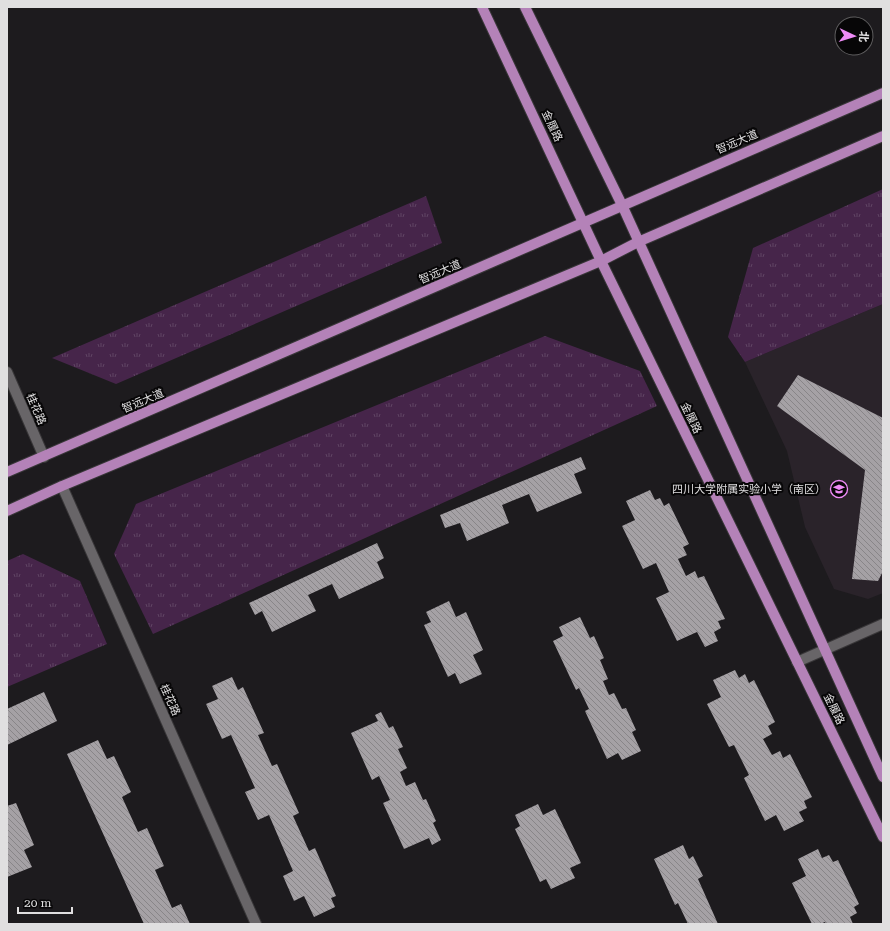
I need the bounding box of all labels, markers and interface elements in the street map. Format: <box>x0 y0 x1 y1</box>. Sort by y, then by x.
north arrow <box>834 16 874 56</box>
text: 北 <box>857 31 870 43</box>
street label: 金履路 <box>539 108 565 144</box>
street label: 智远大道 <box>714 127 760 157</box>
street label: 智远大道 <box>417 257 463 287</box>
street label: 智远大道 <box>120 386 166 416</box>
street label: 桂花路 <box>24 391 48 427</box>
street label: 金履路 <box>678 400 704 436</box>
school or university icon: 四川大学附属实验小学（南区） <box>829 479 849 499</box>
place label: 四川大学附属实验小学（南区） <box>672 483 826 496</box>
street label: 桂花路 <box>157 682 183 718</box>
street label: 金履路 <box>821 691 847 727</box>
scale bar <box>18 889 72 915</box>
text: 20 m <box>24 896 51 910</box>

